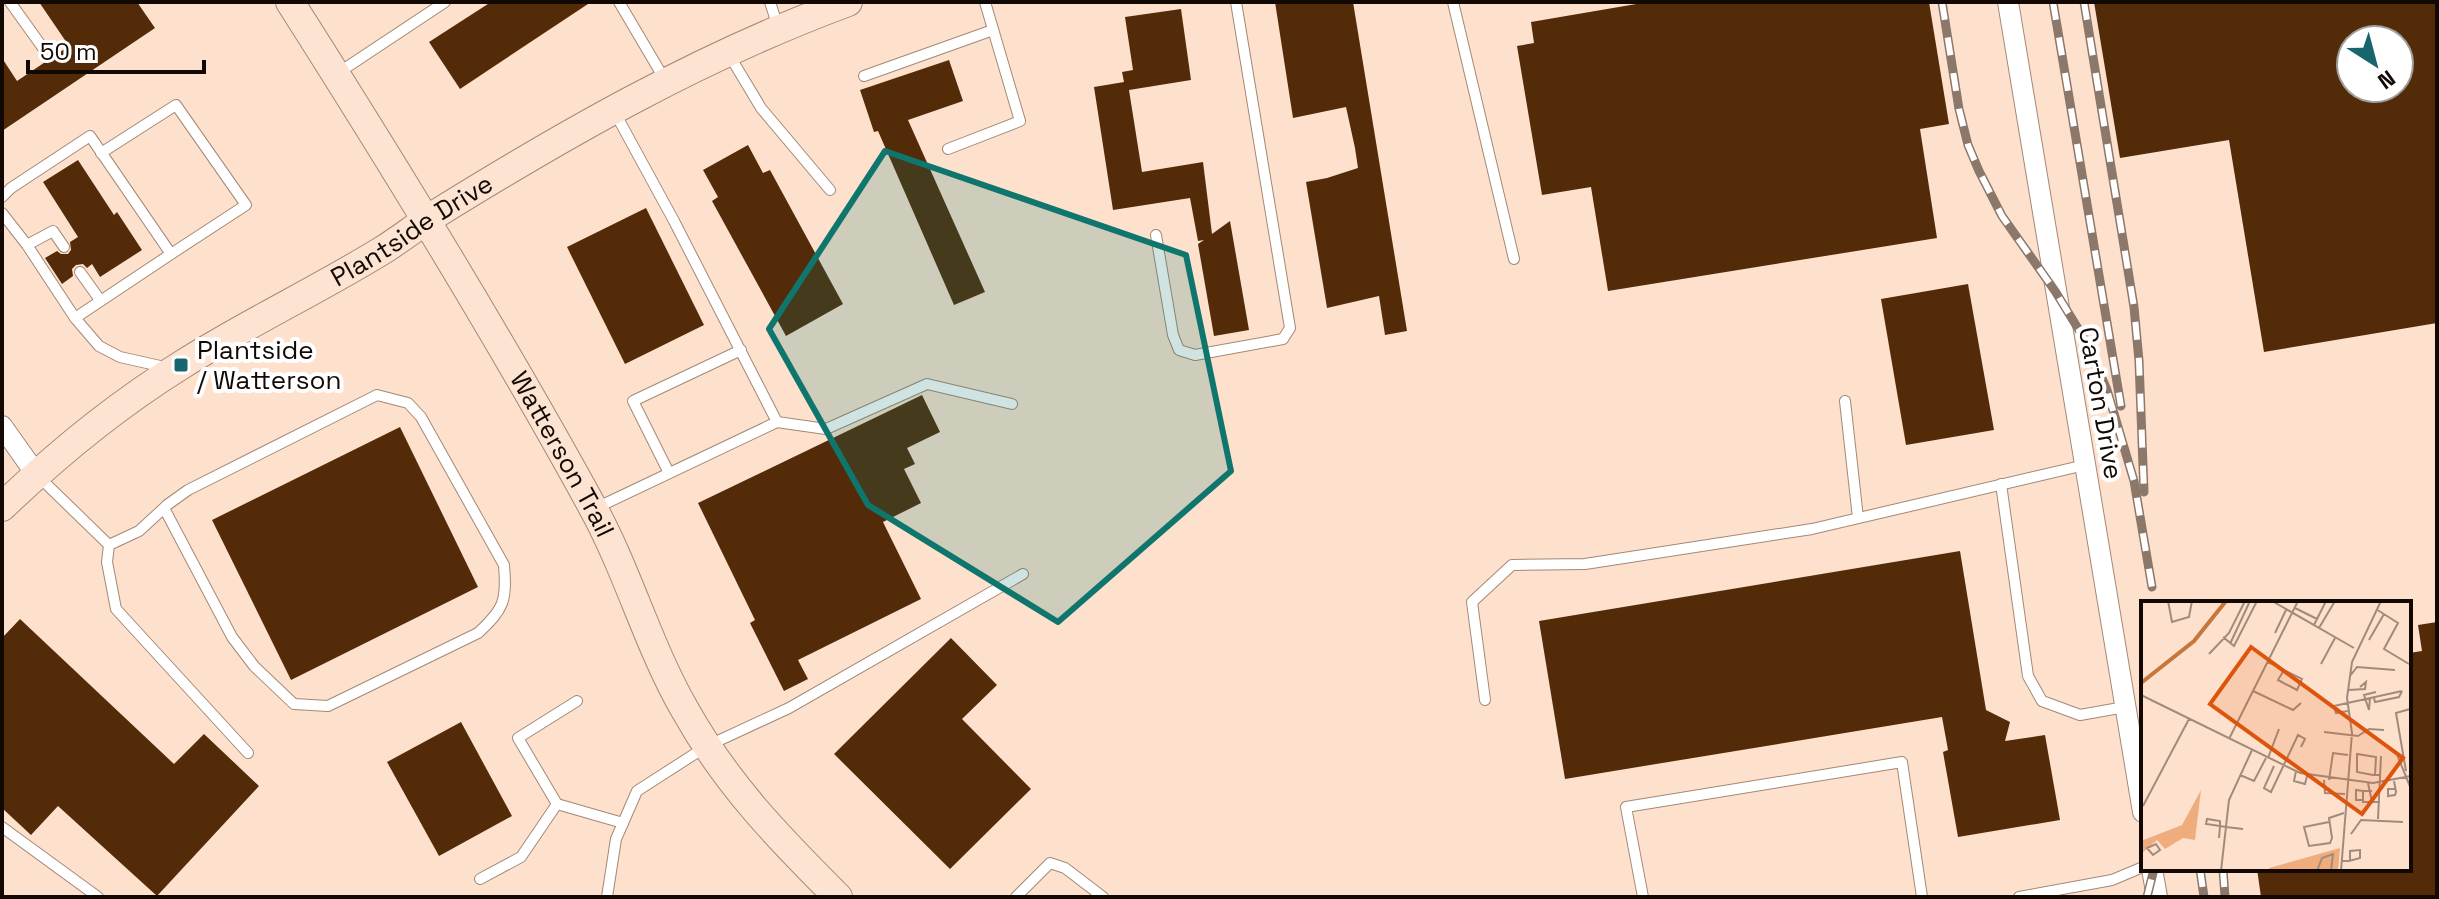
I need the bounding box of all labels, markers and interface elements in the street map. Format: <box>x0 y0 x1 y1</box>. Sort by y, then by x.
scale bar <box>28 24 204 74</box>
north arrow <box>2335 24 2415 104</box>
text: 50 m <box>40 36 97 67</box>
text: N <box>2373 65 2401 96</box>
street label: Plantside Drive <box>324 166 499 294</box>
street label: Carton Drive <box>2071 324 2131 482</box>
place label: Plantside / Watterson <box>197 333 342 397</box>
marker: Plantside / Watterson <box>172 356 190 374</box>
street label: Watterson Trail <box>503 365 622 543</box>
inset map <box>2141 601 2411 871</box>

